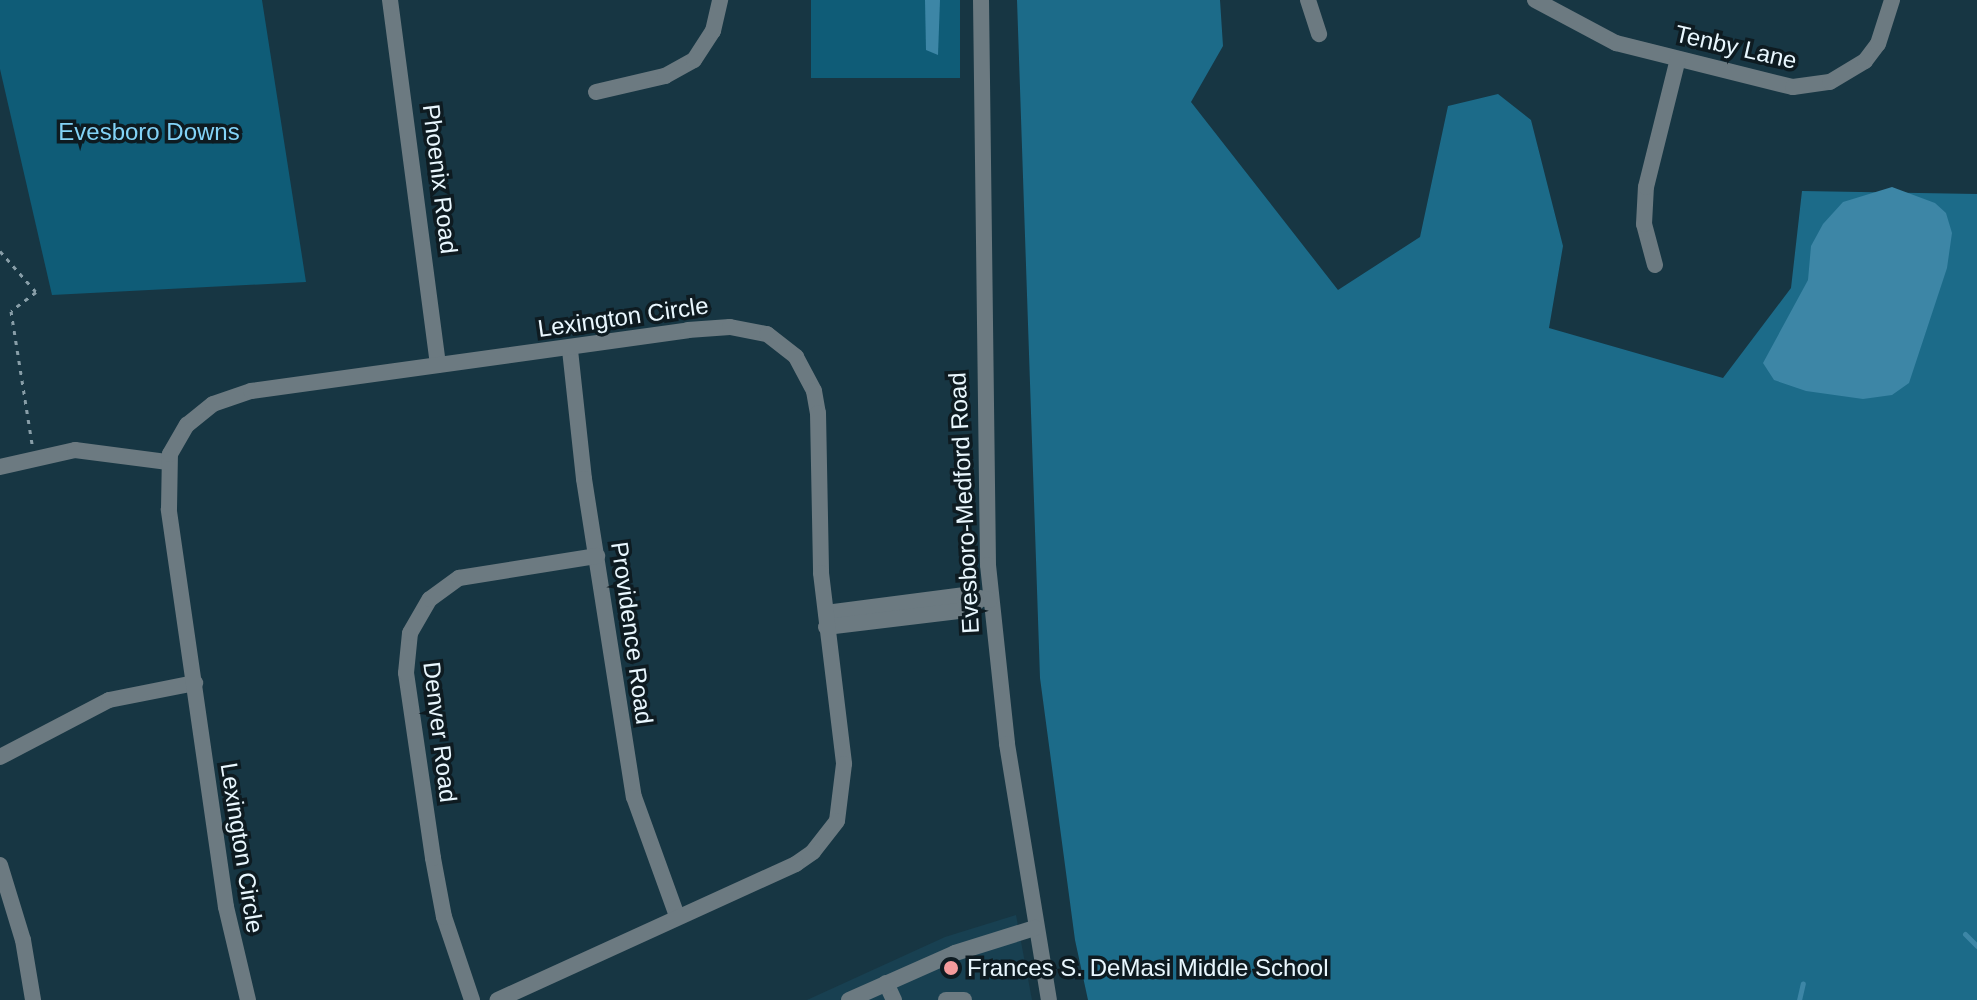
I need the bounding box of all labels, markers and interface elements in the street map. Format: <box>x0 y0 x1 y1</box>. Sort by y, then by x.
street label: Tenby Lane <box>1672 19 1800 75</box>
street label: Phoenix Road <box>417 102 463 256</box>
park label: Evesboro Downs <box>58 118 240 146</box>
street label: Lexington Circle <box>536 291 710 343</box>
street label: Evesboro-Medford Road <box>943 372 985 634</box>
street label: Providence Road <box>605 540 659 726</box>
street label: Denver Road <box>417 660 463 804</box>
street label: Lexington Circle <box>214 761 270 935</box>
place label: Frances S. DeMasi Middle School <box>967 954 1328 982</box>
marker: Frances S. DeMasi Middle School <box>942 959 960 977</box>

